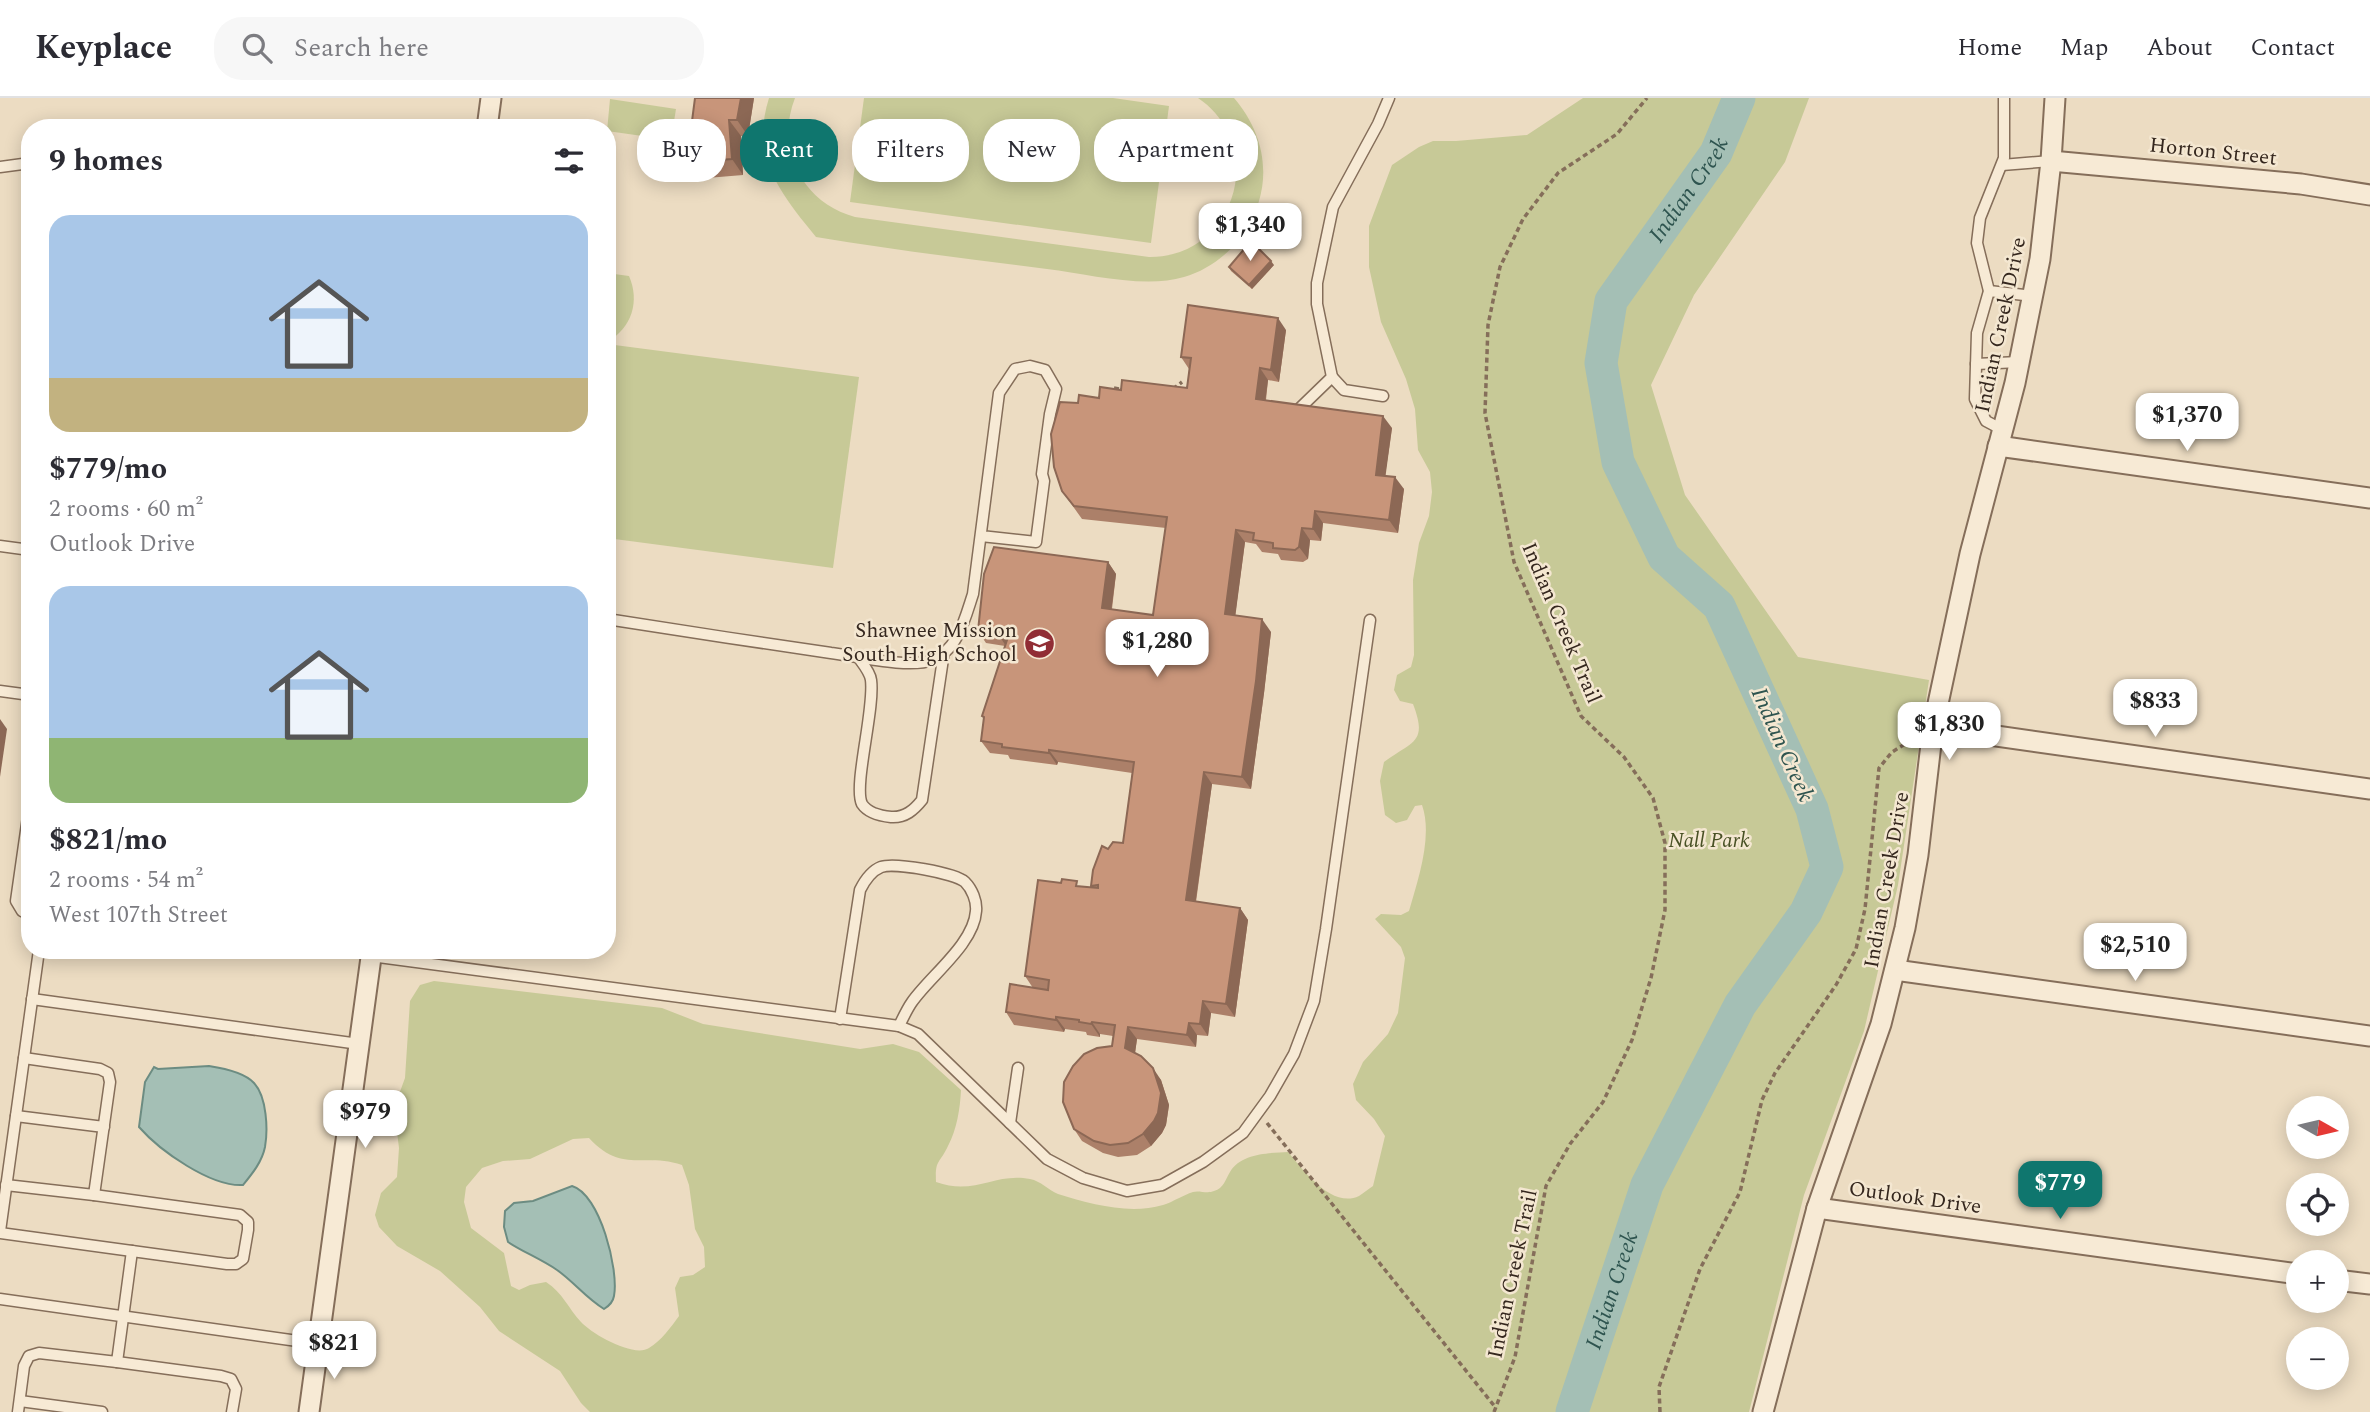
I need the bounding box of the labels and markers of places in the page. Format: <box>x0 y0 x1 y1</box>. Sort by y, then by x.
pin: $1,340 <box>1193 204 1307 263</box>
pin: $1,370 <box>2130 394 2244 453</box>
place label: Shawnee Mission South High School <box>842 615 1017 671</box>
pin: $1,280 <box>1100 620 1214 679</box>
school or university icon: Shawnee Mission South High School <box>1023 626 1057 660</box>
pin: $833 <box>2114 680 2196 739</box>
pin: $1,830 <box>1892 702 2006 762</box>
pin: $2,510 <box>2078 924 2192 983</box>
pin: $979 <box>324 1090 406 1150</box>
pin: $779 <box>2019 1162 2101 1221</box>
pin: $821 <box>293 1322 375 1381</box>

